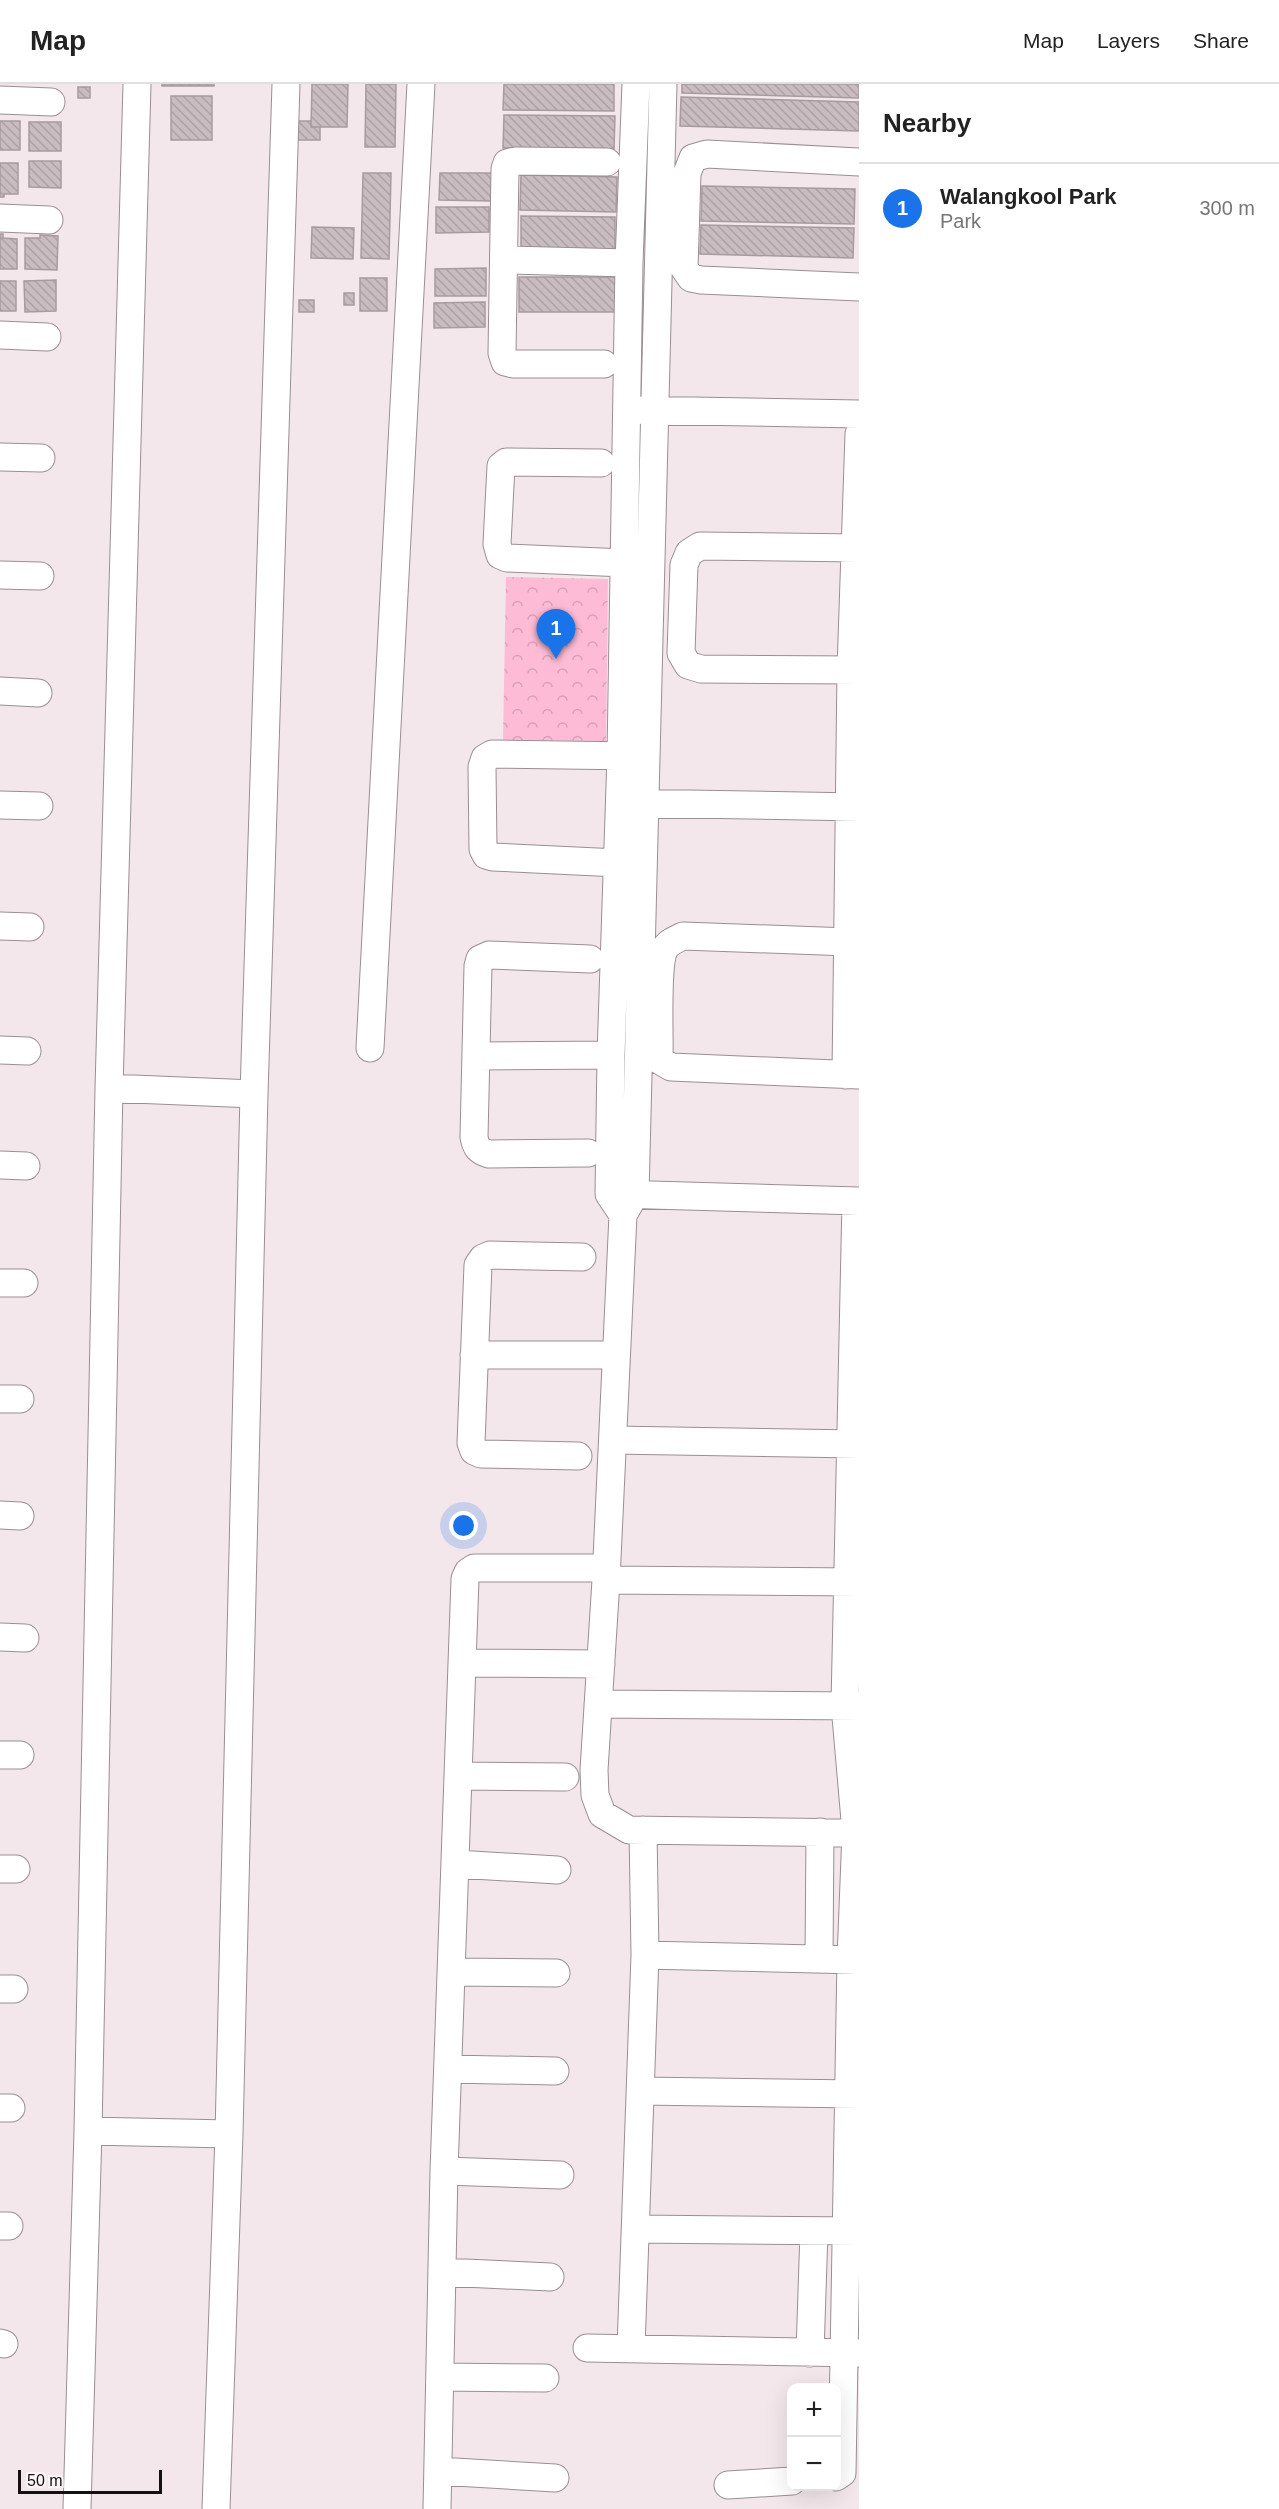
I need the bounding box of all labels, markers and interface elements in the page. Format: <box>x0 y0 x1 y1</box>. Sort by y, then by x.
text: Map <box>30 25 86 56</box>
text: Map <box>1023 29 1064 52</box>
text: Layers <box>1097 29 1160 52</box>
text: Share <box>1193 29 1249 52</box>
text: Nearby <box>883 108 971 138</box>
text: Walangkool Park <box>940 184 1116 209</box>
text: 1 <box>897 197 908 219</box>
text: 300 m <box>1199 197 1255 219</box>
text: Park <box>940 210 981 232</box>
pin: 1 <box>536 610 576 659</box>
your location <box>449 1511 478 1540</box>
map controls <box>787 2383 841 2491</box>
button: + <box>787 2383 841 2437</box>
button: − <box>787 2437 841 2491</box>
scale bar <box>18 2467 162 2494</box>
text: 50 m <box>27 2472 63 2489</box>

